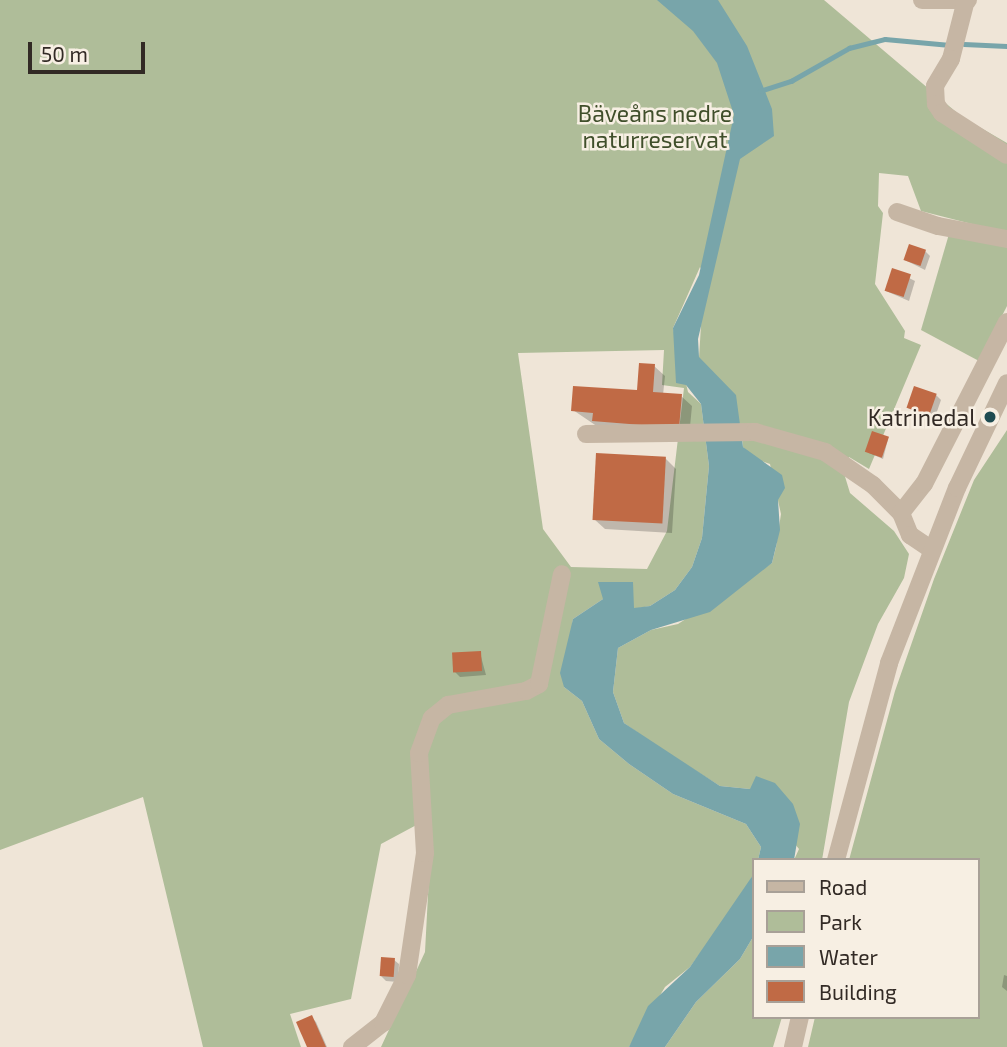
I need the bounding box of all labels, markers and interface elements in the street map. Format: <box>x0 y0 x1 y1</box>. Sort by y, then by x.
scale bar <box>32 28 149 72</box>
text: 50 m <box>41 41 88 66</box>
park label: Bäveåns nedre naturreservat <box>578 99 732 153</box>
place label: Katrinedal <box>868 403 976 431</box>
marker: Katrinedal <box>982 409 998 425</box>
legend <box>752 858 979 1019</box>
text: Road <box>819 874 867 899</box>
text: Park <box>819 909 862 934</box>
text: Water <box>819 944 878 969</box>
text: Building <box>819 979 897 1004</box>

